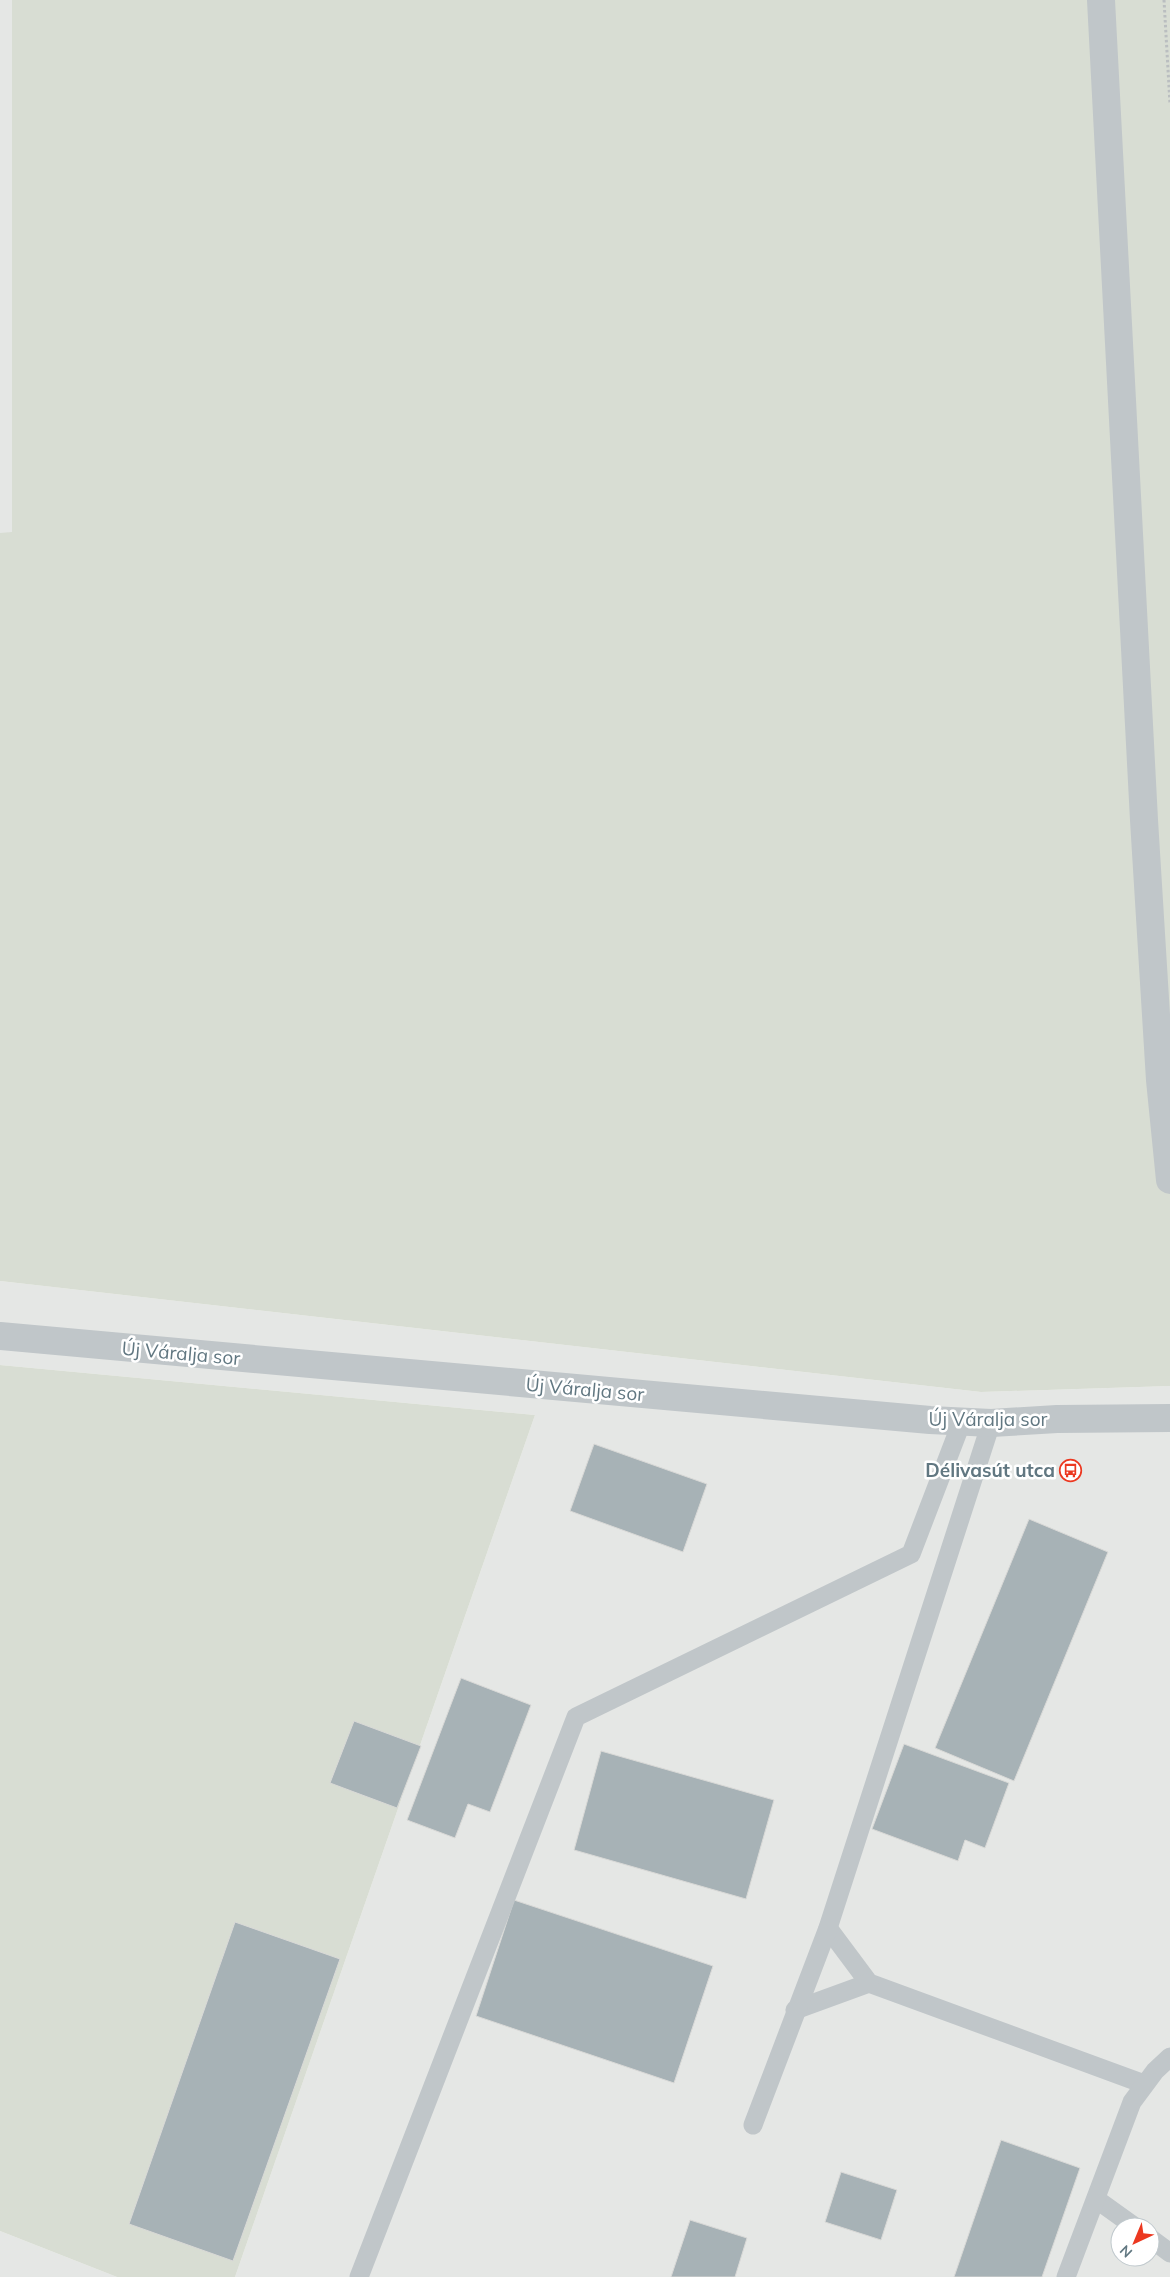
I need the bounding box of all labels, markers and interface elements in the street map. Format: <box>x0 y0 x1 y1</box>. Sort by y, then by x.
street label: Új Váralja sor <box>121 1336 241 1370</box>
street label: Új Váralja sor <box>525 1372 645 1406</box>
street label: Új Váralja sor <box>929 1407 1047 1431</box>
place label: Délivasút utca <box>925 1458 1055 1482</box>
bus stop icon: Délivasút utca <box>1059 1458 1083 1482</box>
north arrow <box>1110 2217 1160 2267</box>
text: N <box>1116 2241 1136 2261</box>

